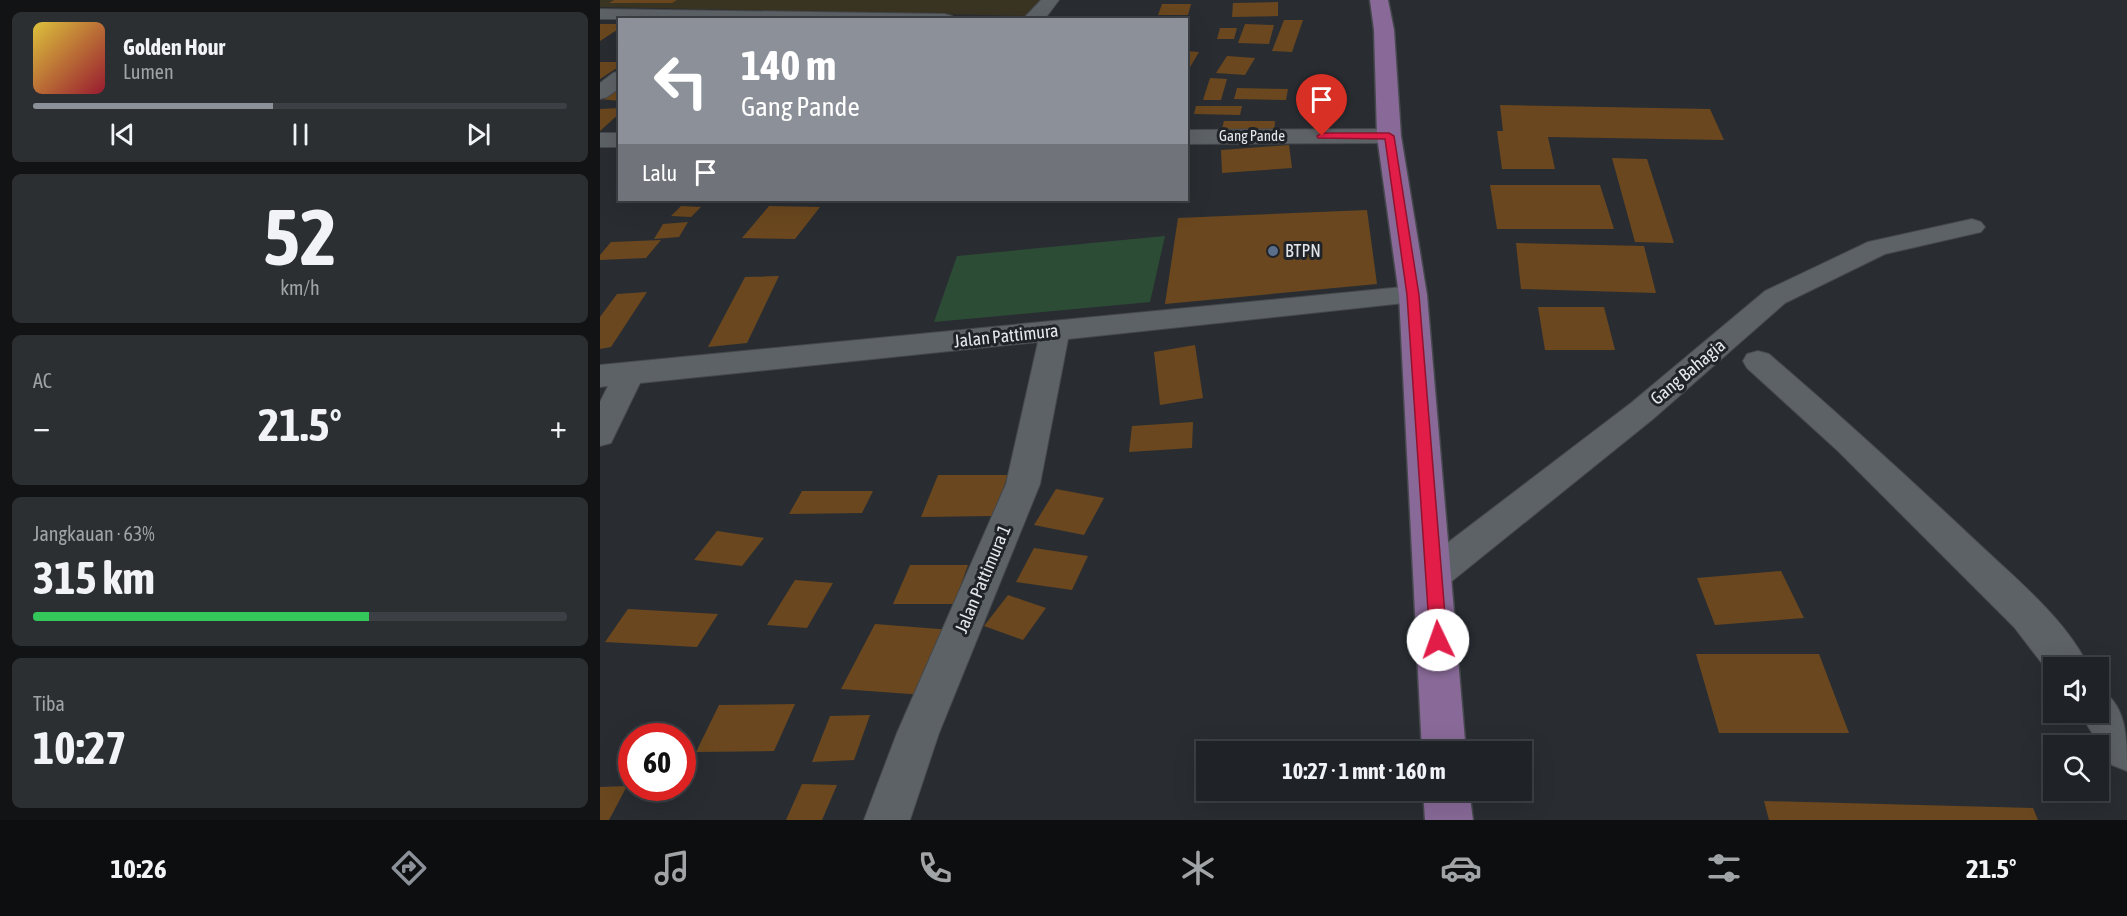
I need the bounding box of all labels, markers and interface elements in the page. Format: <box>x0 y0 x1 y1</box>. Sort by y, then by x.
text: Golden Hour <box>123 34 225 60</box>
text: 140 m <box>741 41 836 89</box>
icon: left <box>642 42 720 120</box>
text: Lumen <box>123 60 174 83</box>
pin <box>1296 74 1347 136</box>
icon: arrive <box>1305 83 1338 116</box>
text: Gang Pande <box>741 91 860 122</box>
icon: previous <box>106 118 139 151</box>
icon: pause <box>284 118 317 151</box>
icon: next <box>462 118 495 151</box>
street label: Gang Pande <box>1219 127 1285 144</box>
icon: arrive <box>689 156 722 189</box>
text: Lalu <box>642 160 677 186</box>
text: 52 <box>263 192 337 282</box>
place label: BTPN <box>1285 240 1321 261</box>
marker: BTPN <box>1266 244 1280 258</box>
text: km/h <box>280 276 320 299</box>
street label: Jalan Pattimura <box>953 320 1059 351</box>
street label: Gang Bahagia <box>1646 334 1729 409</box>
text: AC <box>33 369 52 392</box>
text: 21.5° <box>258 399 342 451</box>
text: − <box>33 407 50 445</box>
text: + <box>550 407 567 445</box>
street label: Jalan Pattimura 1 <box>950 521 1015 636</box>
text: Jangkauan · 63% <box>33 522 155 545</box>
text: 315 km <box>33 552 155 604</box>
position arrow <box>1406 608 1470 672</box>
map controls <box>2043 657 2109 801</box>
button: sound <box>2043 657 2109 723</box>
text: Tiba <box>33 692 65 715</box>
text: 10:27 <box>33 722 127 774</box>
speed limit sign: 60 <box>618 723 696 801</box>
button: search <box>2043 735 2109 801</box>
text: 10:27 · 1 mnt · 160 m <box>1282 758 1446 784</box>
icon: directions <box>388 847 430 889</box>
icon: music <box>651 847 693 889</box>
icon: phone <box>914 847 956 889</box>
icon: climate <box>1177 847 1219 889</box>
icon: car <box>1440 847 1482 889</box>
icon: filters <box>1703 847 1745 889</box>
text: 10:26 <box>111 853 167 884</box>
text: 21.5° <box>1966 853 2016 884</box>

